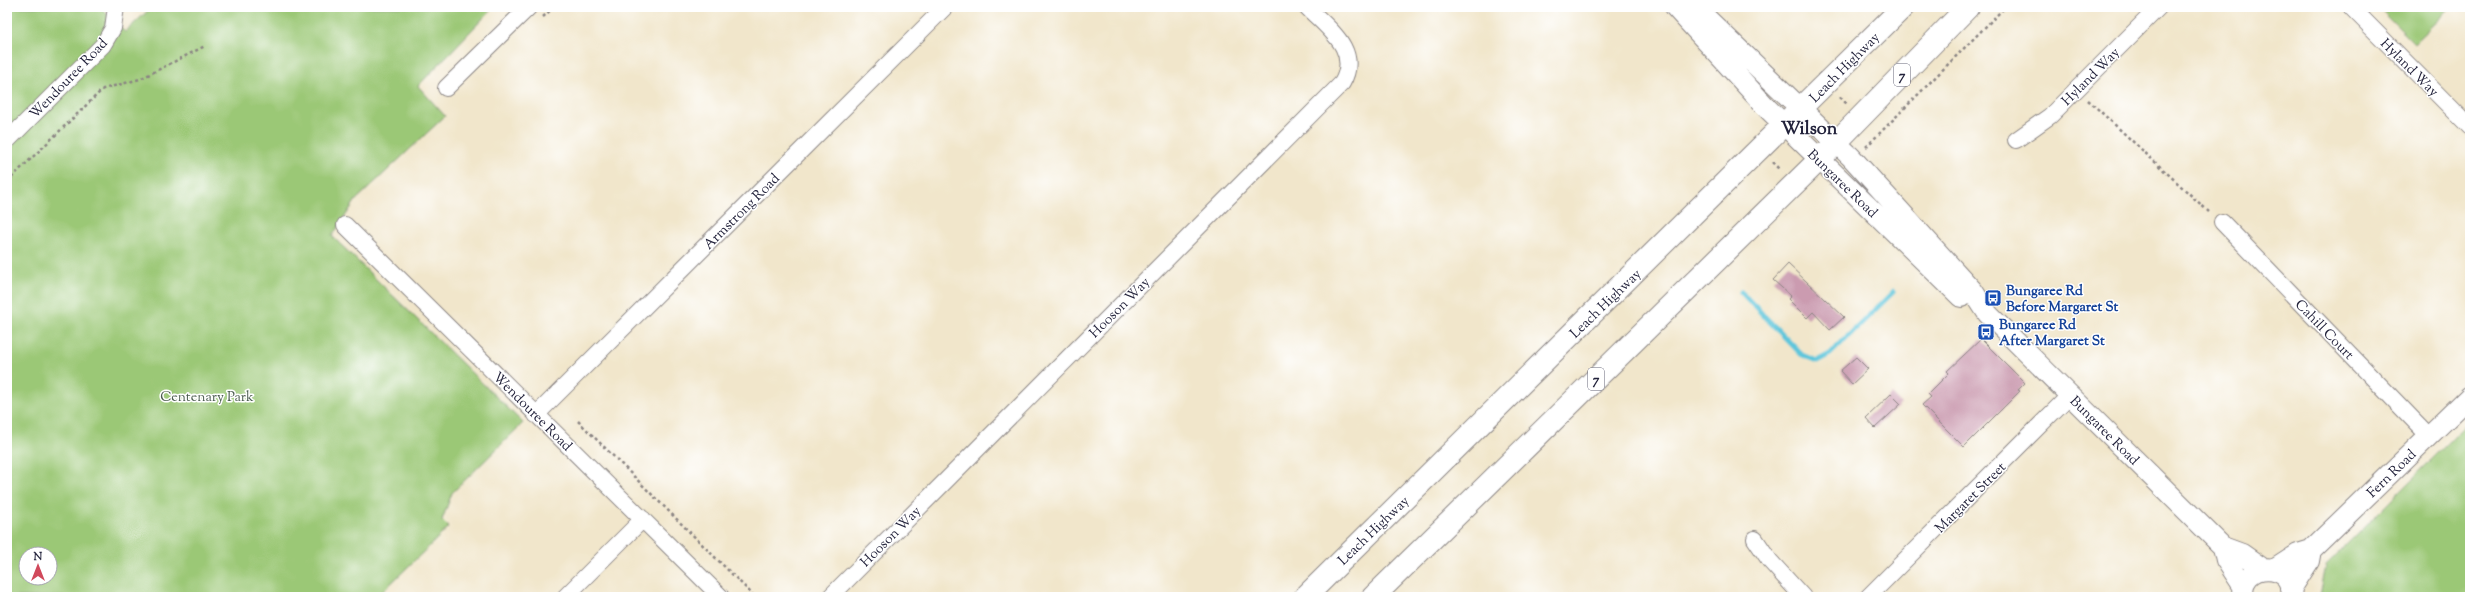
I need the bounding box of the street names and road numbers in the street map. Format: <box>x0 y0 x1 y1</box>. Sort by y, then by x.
street label: Leach Highway <box>1806 29 1885 108</box>
street label: Wendouree Road <box>26 35 113 124</box>
street label: Hyland Way <box>2375 35 2442 102</box>
street label: Hyland Way <box>2058 44 2125 111</box>
road number: 7 <box>1894 64 1910 86</box>
street label: Bungaree Road <box>1802 146 1881 223</box>
street label: Armstrong Road <box>700 170 785 255</box>
street label: Leach Highway <box>1566 265 1647 344</box>
street label: Hooson Way <box>1085 273 1155 343</box>
street label: Cahill Court <box>2290 296 2358 365</box>
street label: Wendouree Road <box>487 368 576 457</box>
road number: 7 <box>1588 368 1604 390</box>
street label: Bungaree Road <box>2064 392 2143 471</box>
street label: Fern Road <box>2363 446 2422 503</box>
street label: Margaret Street <box>1931 458 2012 538</box>
street label: Leach Highway <box>1334 492 1415 571</box>
street label: Hooson Way <box>856 502 926 572</box>

